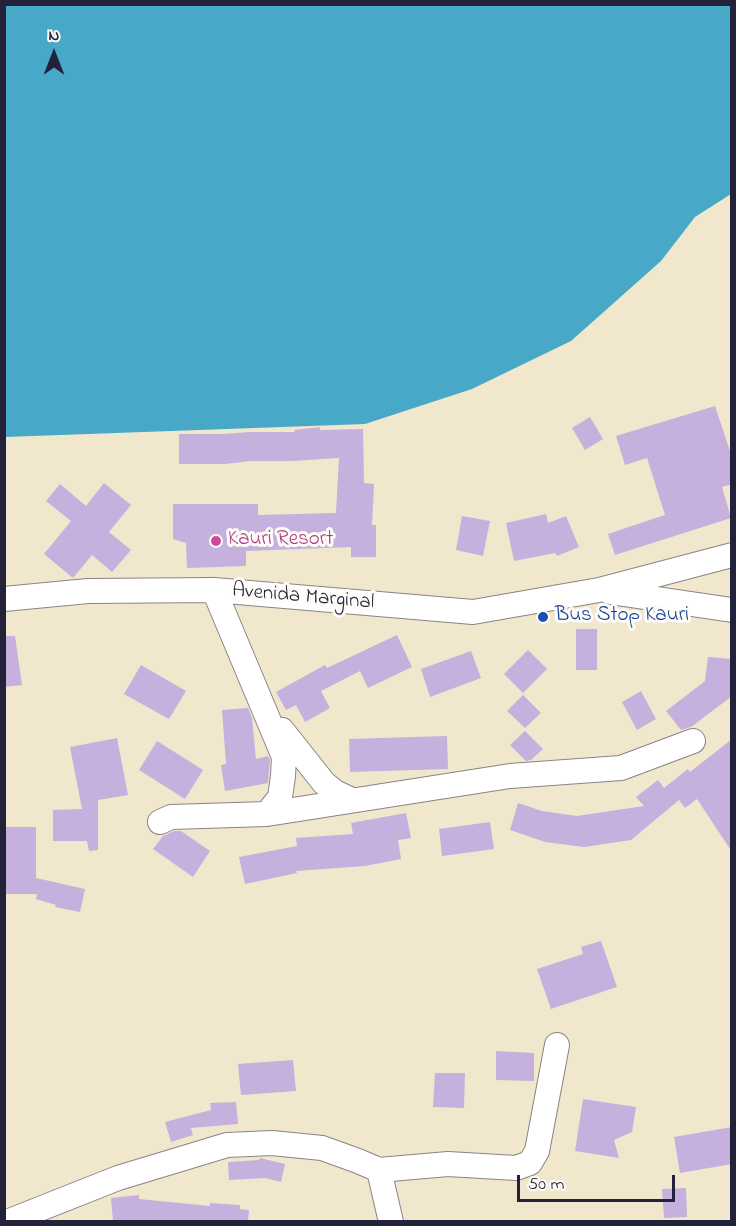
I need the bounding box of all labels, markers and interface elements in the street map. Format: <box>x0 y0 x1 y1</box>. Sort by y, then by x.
north arrow <box>24 24 84 84</box>
text: N <box>49 24 59 48</box>
place label: Kauri Resort <box>228 528 333 554</box>
marker: Kauri Resort <box>209 534 223 548</box>
street label: Avenida Marginal <box>231 579 375 617</box>
place label: Bus Stop Kauri <box>555 604 689 630</box>
marker: Bus Stop Kauri <box>536 610 550 624</box>
scale bar <box>520 1163 678 1201</box>
text: 50 m <box>528 1172 565 1198</box>

